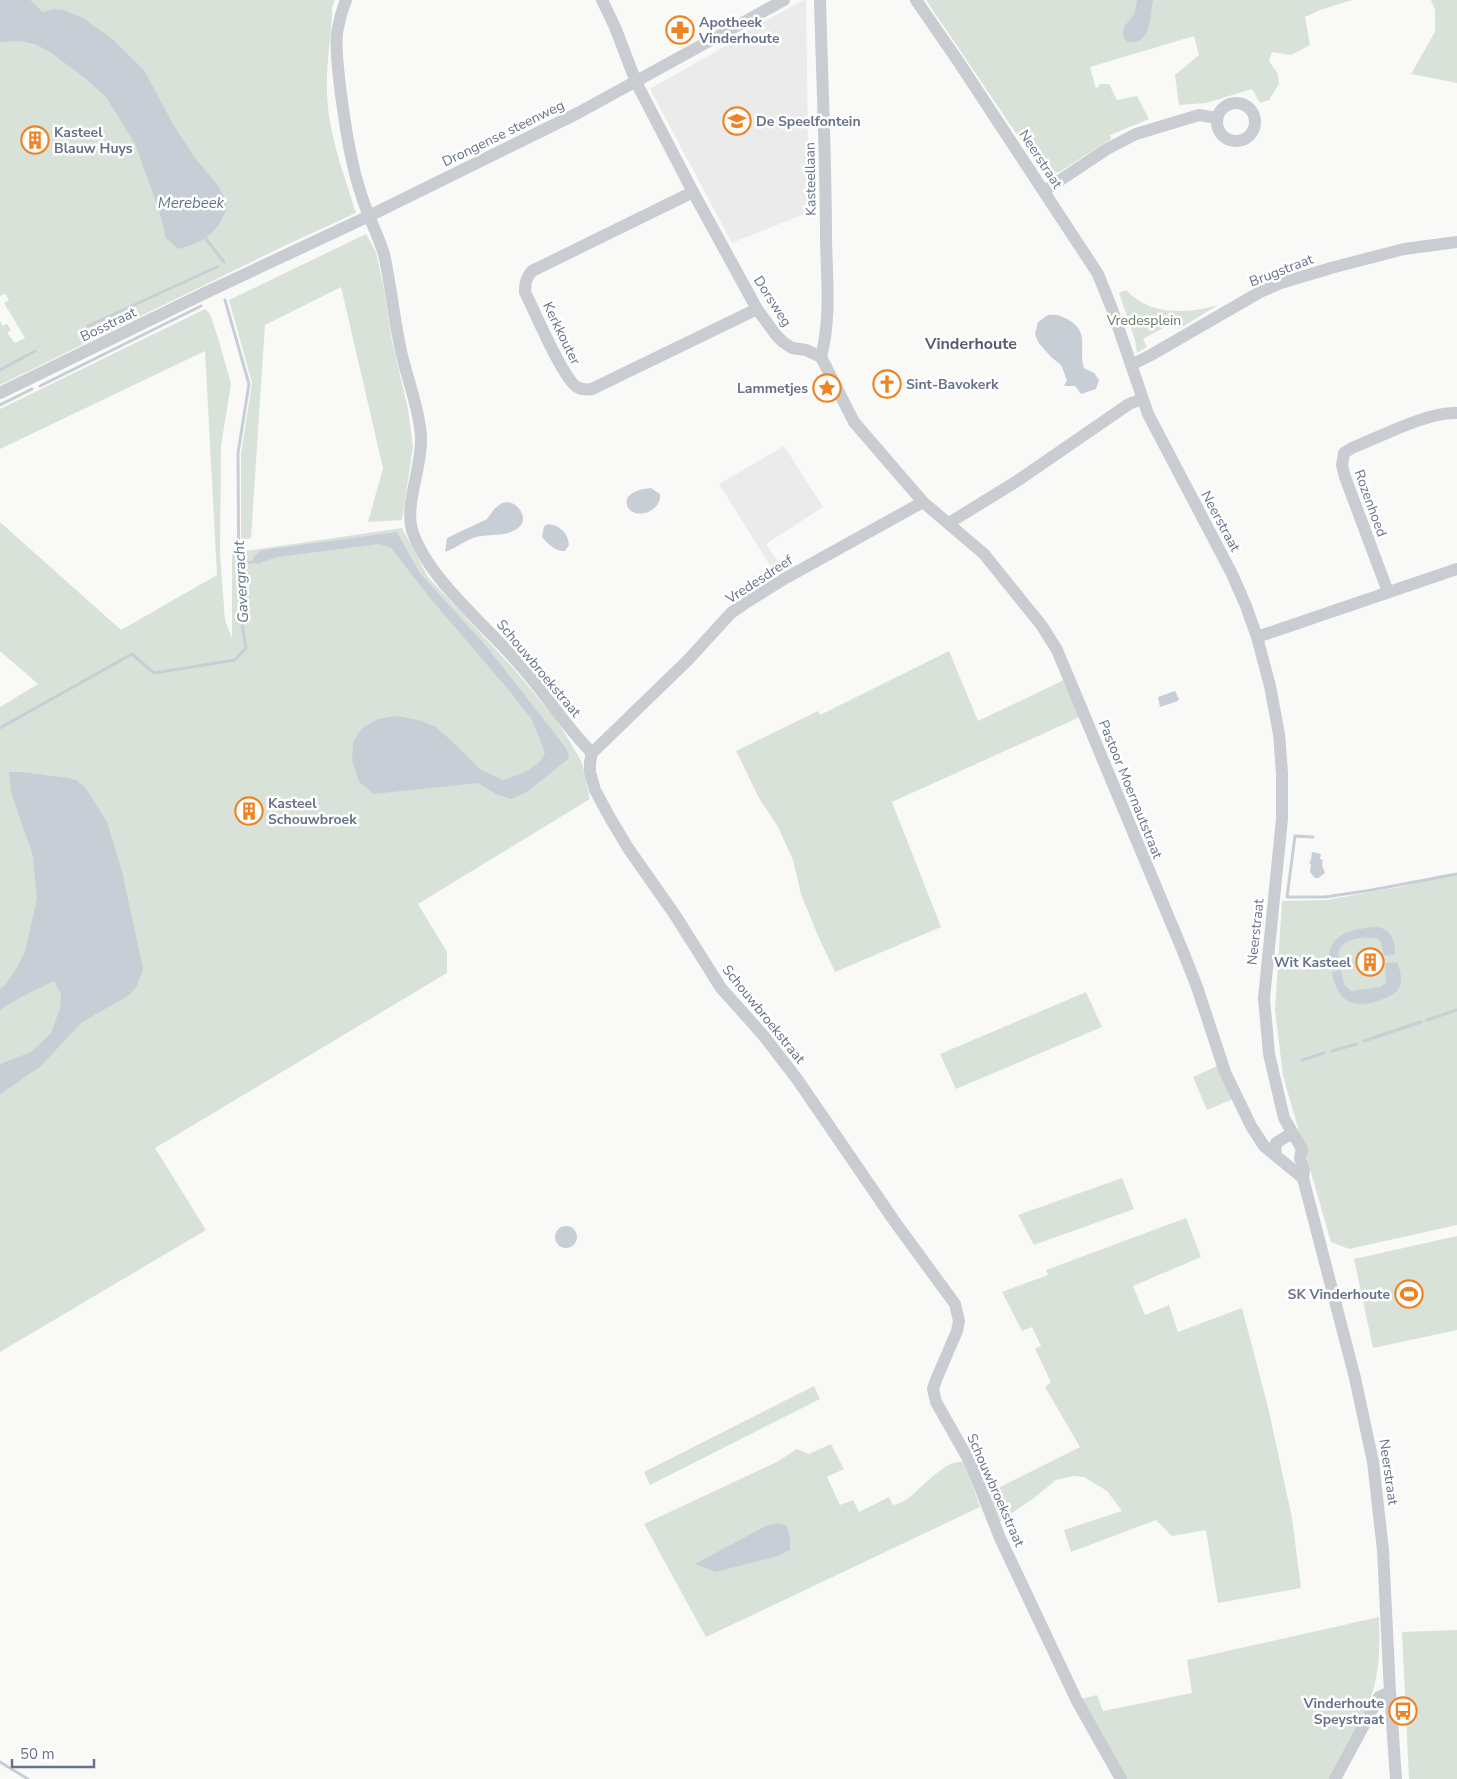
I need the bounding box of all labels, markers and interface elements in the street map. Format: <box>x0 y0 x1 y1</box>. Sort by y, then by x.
place label: Apotheek Vinderhoute <box>698 13 780 48</box>
pharmacy icon: Apotheek Vinderhoute <box>665 15 695 45</box>
street label: Drongense steenweg <box>439 96 568 171</box>
school or university icon: De Speelfontein <box>722 106 752 136</box>
place label: De Speelfontein <box>756 112 861 131</box>
place label: Kasteel Blauw Huys <box>54 123 133 158</box>
building icon: Kasteel Blauw Huys <box>20 125 50 155</box>
street label: Neerstraat <box>1015 126 1067 192</box>
street label: Kasteellaan <box>800 142 821 216</box>
water label: Merebeek <box>158 193 225 213</box>
street label: Brugstraat <box>1247 250 1316 291</box>
street label: Dorsweg <box>749 272 796 330</box>
street label: Kerkkouter <box>538 299 585 368</box>
street label: Bosstraat <box>77 303 140 346</box>
park label: Vredesplein <box>1106 311 1181 330</box>
district label: Vinderhoute <box>924 333 1017 355</box>
church icon: Sint-Bavokerk <box>872 369 902 399</box>
place icon: Lammetjes <box>812 373 842 403</box>
place label: Sint-Bavokerk <box>906 375 999 394</box>
place label: Lammetjes <box>737 379 808 398</box>
street label: Rozenhoed <box>1350 467 1391 539</box>
street label: Neerstraat <box>1197 487 1245 555</box>
water label: Gavergracht <box>229 540 253 624</box>
street label: Vredesdreef <box>721 551 797 609</box>
street label: Schouwbroekstraat <box>492 616 585 721</box>
street label: Pastoor Moernautstraat <box>1094 717 1167 862</box>
place label: Kasteel Schouwbroek <box>268 794 357 829</box>
building icon: Kasteel Schouwbroek <box>234 796 264 826</box>
street label: Neerstraat <box>1243 898 1268 966</box>
building icon: Wit Kasteel <box>1355 947 1385 977</box>
place label: Wit Kasteel <box>1274 953 1352 972</box>
street label: Schouwbroekstraat <box>718 961 809 1068</box>
sports icon: SK Vinderhoute <box>1394 1279 1424 1309</box>
place label: SK Vinderhoute <box>1288 1285 1390 1304</box>
street label: Schouwbroekstraat <box>962 1431 1029 1550</box>
street label: Neerstraat <box>1374 1438 1403 1506</box>
place label: Vinderhoute Speystraat <box>1303 1694 1385 1729</box>
bus stop icon: Vinderhoute Speystraat <box>1388 1696 1418 1726</box>
scale bar <box>12 1736 95 1768</box>
text: 50 m <box>20 1744 55 1764</box>

